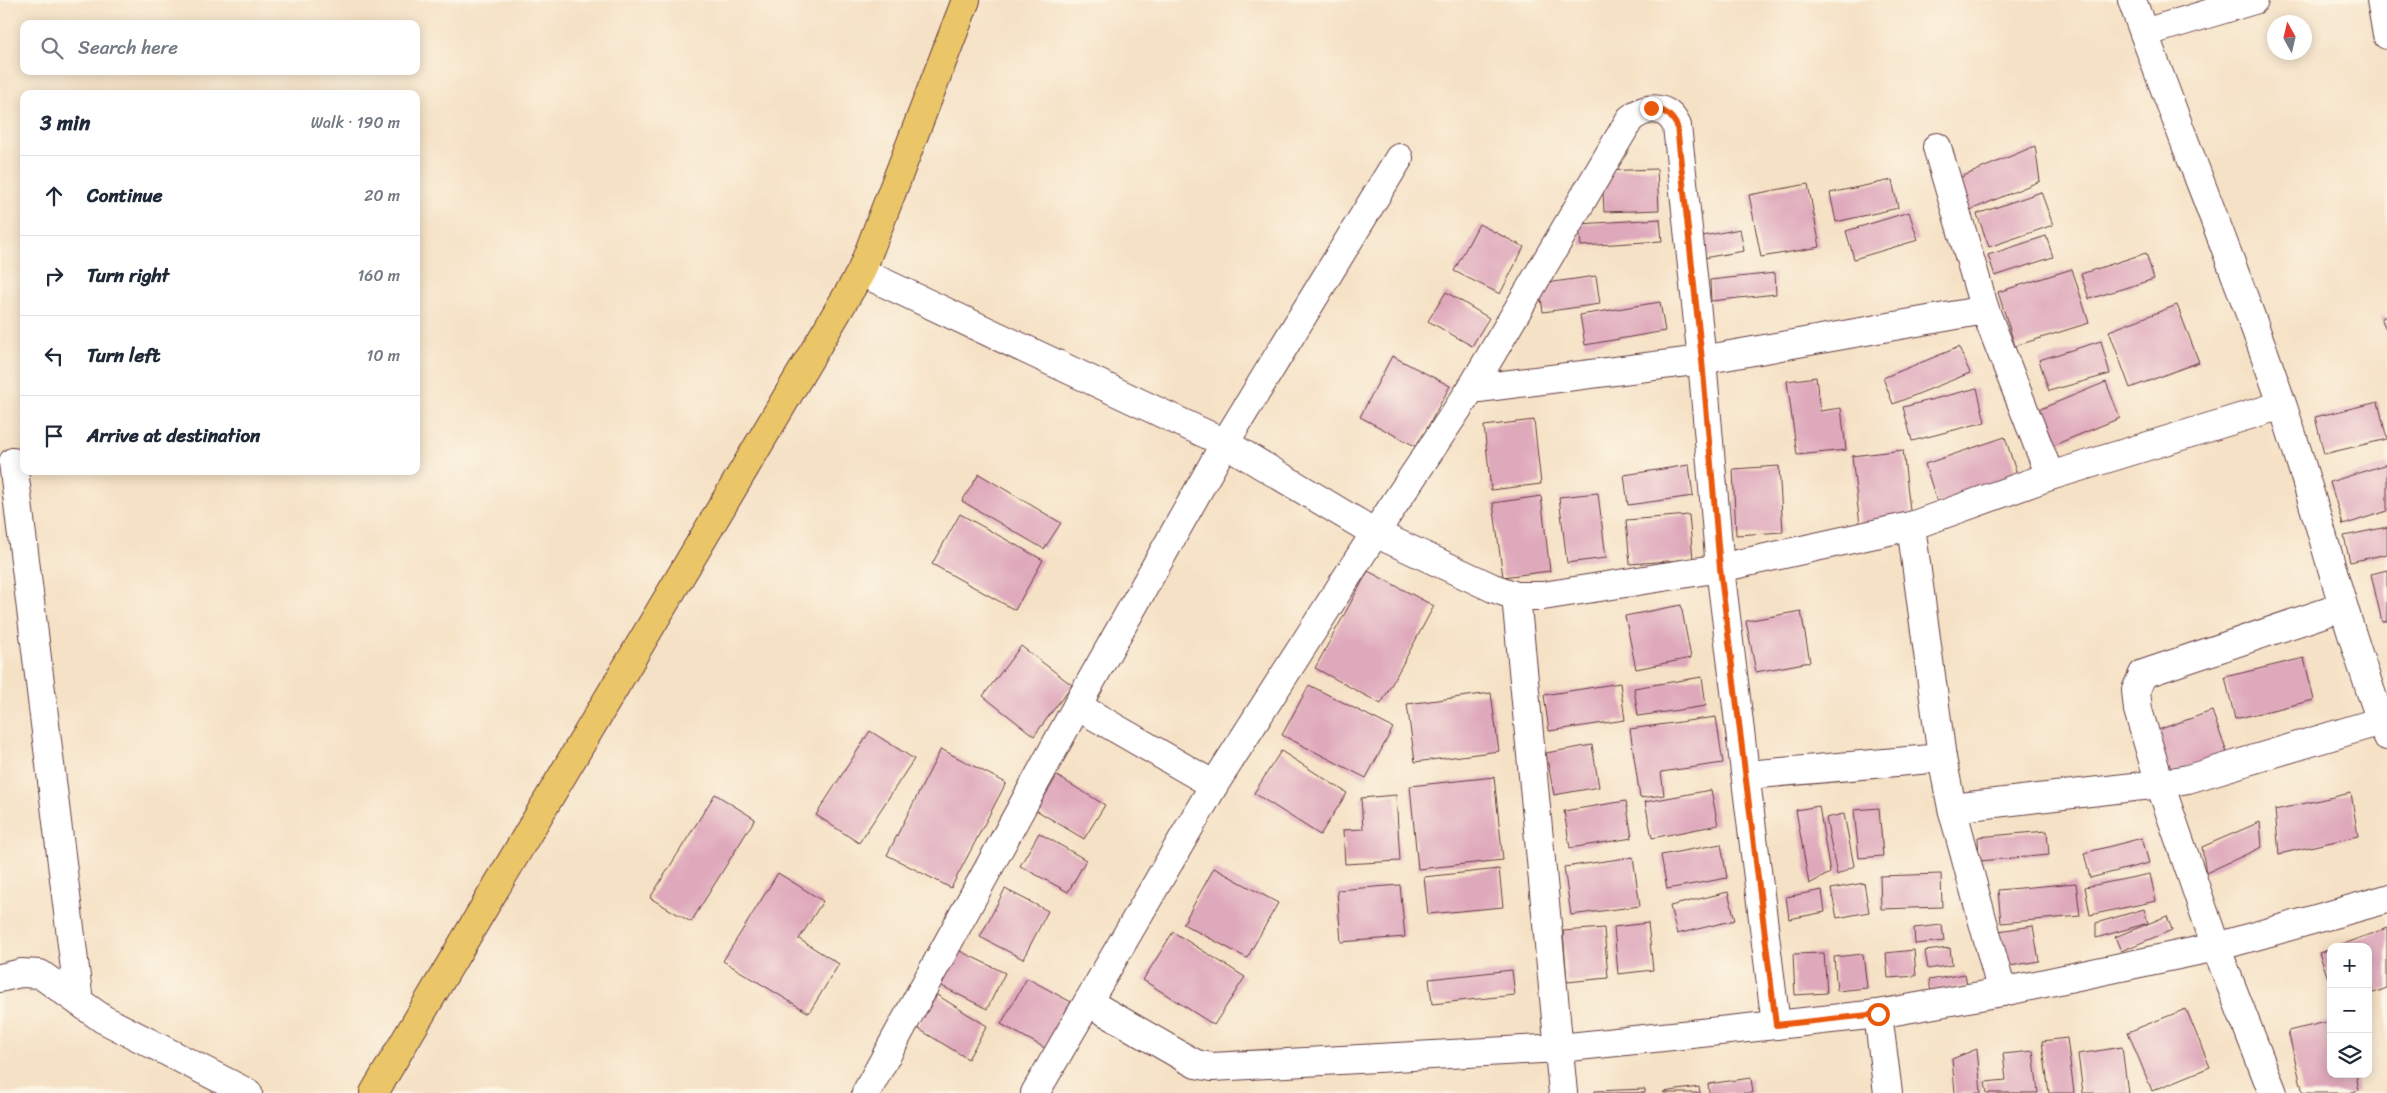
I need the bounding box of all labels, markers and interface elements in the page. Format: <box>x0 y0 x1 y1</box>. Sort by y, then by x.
north arrow <box>2267 15 2312 60</box>
search box <box>20 20 420 75</box>
text: Search here <box>78 31 178 64</box>
icon: search <box>38 34 66 62</box>
route end <box>1640 97 1663 120</box>
text: 3 min <box>40 104 90 142</box>
text: Walk · 190 m <box>311 108 400 137</box>
text: Continue <box>87 179 163 212</box>
text: 20 m <box>364 181 400 210</box>
icon: ahead <box>40 182 68 210</box>
text: Turn right <box>87 259 169 292</box>
text: 160 m <box>357 261 400 290</box>
icon: right <box>40 262 68 290</box>
text: Turn left <box>87 339 160 372</box>
text: 10 m <box>367 341 400 370</box>
icon: left <box>40 342 68 370</box>
text: Arrive at destination <box>87 419 260 452</box>
icon: arrive <box>40 422 68 450</box>
map controls <box>2327 943 2372 1078</box>
button: + <box>2327 943 2372 988</box>
button: − <box>2327 988 2372 1033</box>
route start <box>1867 1003 1890 1026</box>
button: layers <box>2327 1033 2372 1078</box>

